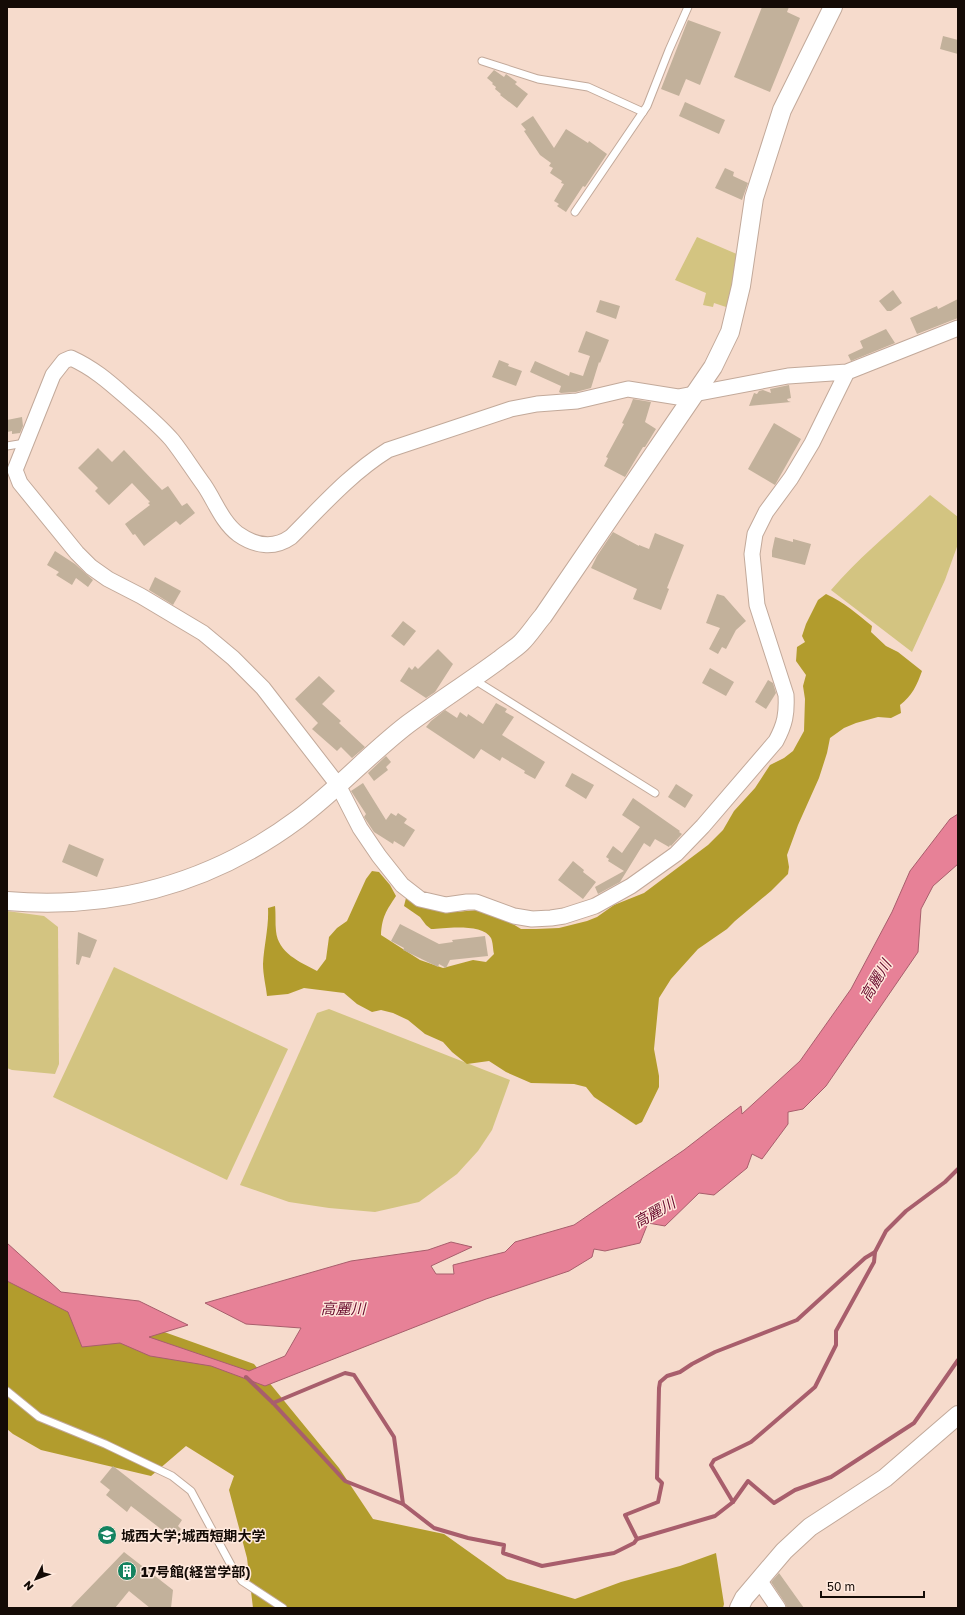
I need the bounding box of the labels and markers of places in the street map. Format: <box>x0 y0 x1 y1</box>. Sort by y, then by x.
school or university icon: 城西大学;城西短期大学 <box>96 1524 118 1546</box>
place label: 城西大学;城西短期大学 <box>121 1527 265 1544</box>
building icon: 17号館(経営学部) <box>116 1560 138 1582</box>
place label: 17号館(経営学部) <box>141 1563 250 1580</box>

